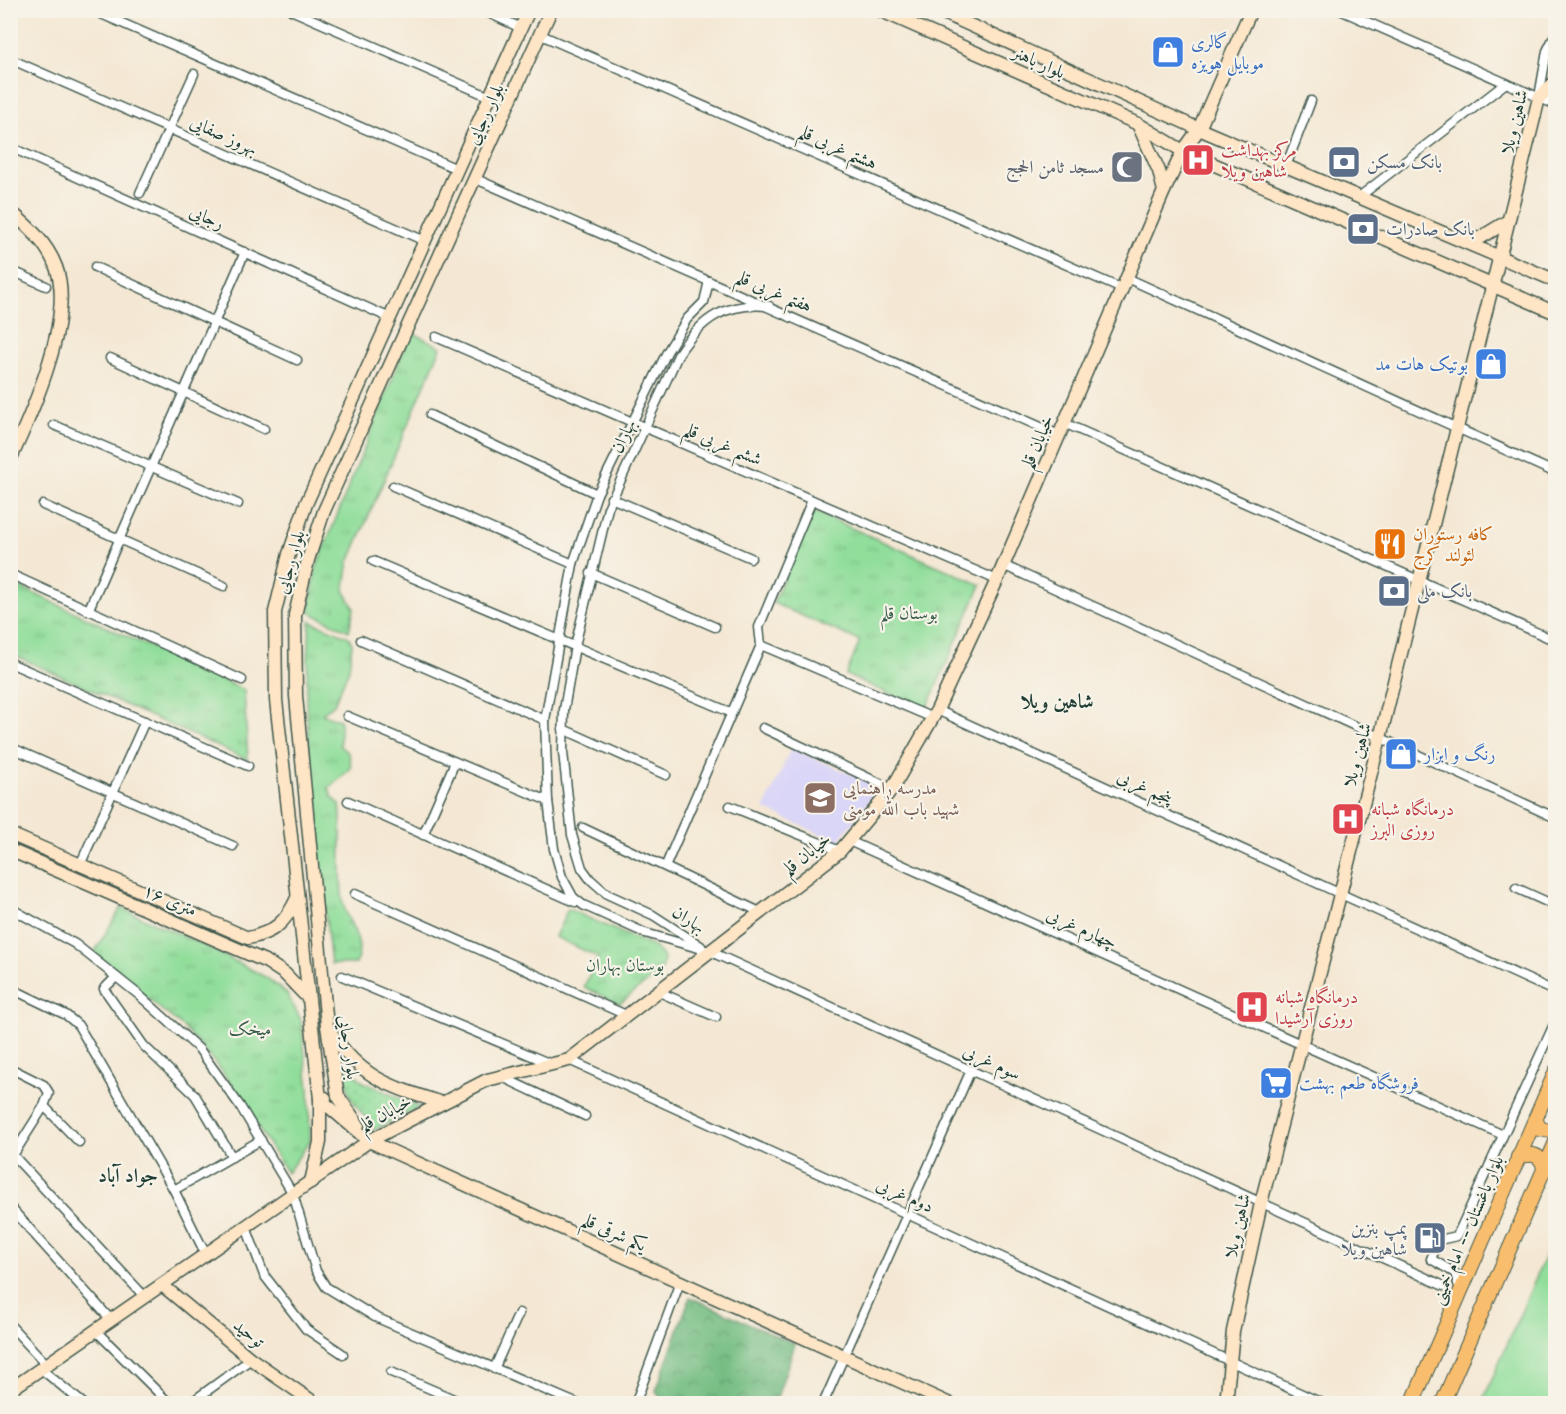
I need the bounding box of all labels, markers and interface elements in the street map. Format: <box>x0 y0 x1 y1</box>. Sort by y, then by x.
place label: گالری موبایل هویزه <box>1191 31 1264 76</box>
shop icon: گالری موبایل هویزه <box>1150 34 1186 70</box>
street label: بلوار باهنر <box>1007 40 1069 83</box>
street label: بلوار رجایی <box>461 80 510 149</box>
street label: شاهین ویلا <box>1495 87 1533 157</box>
street label: بهروز صفایی <box>186 110 261 161</box>
street label: هشتم غربی قلم <box>792 120 881 181</box>
place label: مرکز بهداشت شاهین ویلا <box>1221 139 1297 182</box>
hospital icon: مرکز بهداشت شاهین ویلا <box>1180 142 1216 178</box>
bank icon: بانک مسکن <box>1326 144 1362 180</box>
mosque icon: مسجد ثامن الحجج <box>1109 149 1145 185</box>
place label: بانک مسکن <box>1367 151 1442 174</box>
place label: مسجد ثامن الحجج <box>1006 156 1104 183</box>
street label: رجایی <box>186 200 228 235</box>
bank icon: بانک صادرات <box>1345 211 1381 247</box>
place label: بانک صادرات <box>1386 218 1475 240</box>
street label: هفتم غربی قلم <box>730 265 815 323</box>
shop icon: بوتیک هات مد <box>1473 346 1509 382</box>
place label: بوتیک هات مد <box>1375 353 1468 375</box>
street label: خیابان قلم <box>1016 411 1065 475</box>
street label: بهاران <box>605 415 641 457</box>
street label: ششم غربی قلم <box>678 418 765 477</box>
place label: کافه رستوران لئولند کرج <box>1413 523 1493 571</box>
restaurant icon: کافه رستوران لئولند کرج <box>1372 526 1408 562</box>
street label: بلوار رجایی <box>270 528 310 597</box>
bank icon: بانک ملی <box>1376 573 1412 609</box>
place label: بانک ملی <box>1417 580 1472 604</box>
park label: بوستان قلم <box>880 602 938 631</box>
district label: شاهین ویلا <box>1020 689 1094 714</box>
street label: شاهین ویلا <box>1338 720 1376 790</box>
shop icon: رنگ و ابزار <box>1383 736 1419 772</box>
place label: رنگ و ابزار <box>1422 742 1495 765</box>
street label: پنجم غربی <box>1111 765 1177 815</box>
place label: مدرسه راهنمایی شهید باب الله مومنی <box>843 777 959 822</box>
school or university icon: مدرسه راهنمایی شهید باب الله مومنی <box>802 780 838 816</box>
place label: درمانگاه شبانه روزی البرز <box>1369 797 1454 841</box>
hospital icon: درمانگاه شبانه روزی البرز <box>1330 801 1366 837</box>
street label: خیابان قلم <box>777 828 839 886</box>
street label: ۱۶ متری <box>140 879 200 921</box>
street label: بهاران <box>668 900 710 939</box>
street label: چهارم غربی <box>1041 903 1121 958</box>
park label: بوستان بهاران <box>586 954 664 977</box>
place label: درمانگاه شبانه روزی آرشیدا <box>1275 985 1358 1029</box>
hospital icon: درمانگاه شبانه روزی آرشیدا <box>1234 989 1270 1025</box>
street label: بلوار رجایی <box>333 1013 364 1081</box>
park label: میخک <box>229 1018 271 1040</box>
street label: سوم غربی <box>957 1039 1024 1089</box>
supermarket icon: فروشگاه طعم بهشت <box>1258 1065 1294 1101</box>
place label: فروشگاه طعم بهشت <box>1299 1071 1419 1100</box>
street label: خیابان قلم <box>355 1090 419 1143</box>
street label: بلوار باغستان -- امام خمینی <box>1426 1152 1513 1310</box>
district label: جواد آباد <box>98 1163 158 1188</box>
street label: دوم غربی <box>871 1173 937 1222</box>
street label: شاهین ویلا <box>1219 1191 1255 1261</box>
street label: یکم شرقی قلم <box>575 1208 651 1263</box>
place label: پمپ بنزین شاهین ویلا <box>1341 1217 1407 1260</box>
fuel station icon: پمپ بنزین شاهین ویلا <box>1412 1220 1448 1256</box>
street label: توحید <box>229 1314 270 1353</box>

